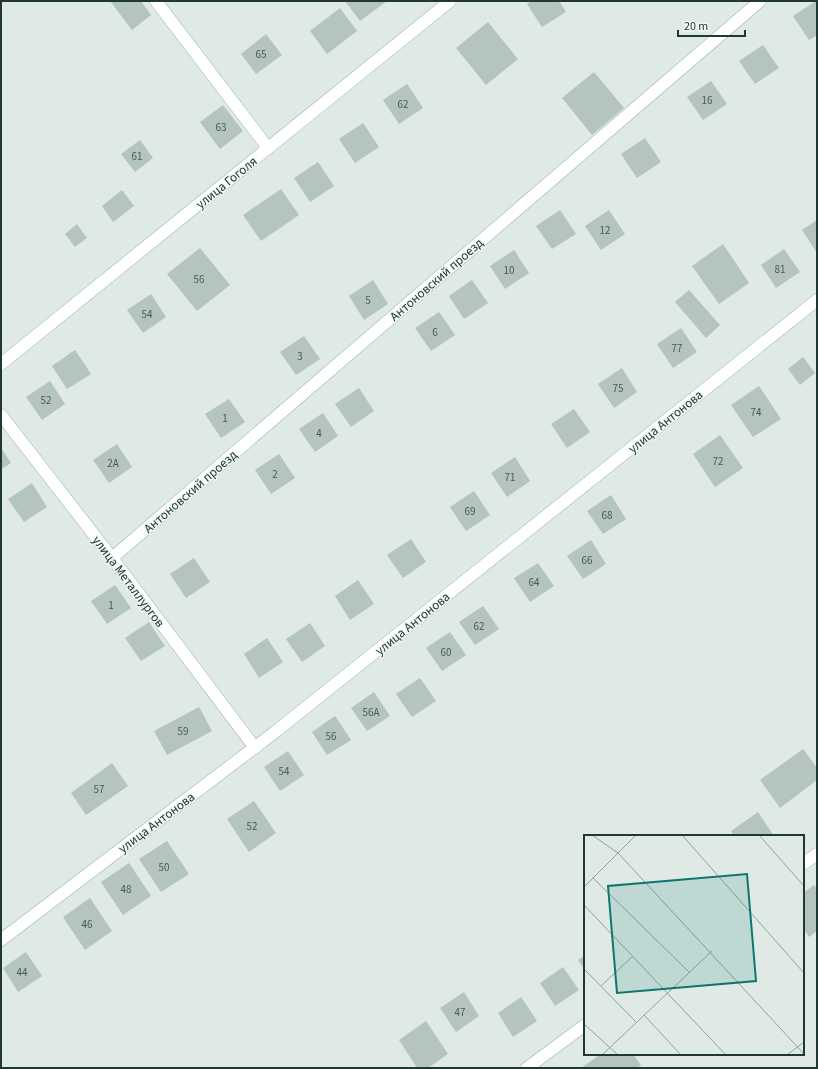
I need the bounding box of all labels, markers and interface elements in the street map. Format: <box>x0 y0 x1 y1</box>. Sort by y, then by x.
scale bar <box>678 12 745 38</box>
text: 20 m <box>684 18 708 35</box>
house number: 65 <box>256 47 266 62</box>
house number: 16 <box>702 93 713 108</box>
house number: 62 <box>398 97 408 112</box>
house number: 63 <box>216 120 226 135</box>
house number: 61 <box>132 149 142 164</box>
street label: улица Гоголя <box>192 152 261 213</box>
house number: 12 <box>600 223 610 238</box>
street label: Антоновский проезд <box>386 234 487 325</box>
house number: 81 <box>775 262 785 277</box>
house number: 10 <box>504 263 514 278</box>
house number: 56 <box>194 272 205 287</box>
house number: 5 <box>365 293 371 308</box>
house number: 54 <box>142 307 153 322</box>
house number: 6 <box>432 325 438 340</box>
house number: 77 <box>672 341 682 356</box>
house number: 3 <box>297 349 303 364</box>
house number: 75 <box>613 381 623 396</box>
street label: улица Антонова <box>624 386 707 458</box>
house number: 52 <box>41 393 51 408</box>
house number: 74 <box>751 405 762 420</box>
house number: 1 <box>222 411 228 426</box>
house number: 4 <box>316 426 322 441</box>
street label: Антоновский проезд <box>140 446 241 537</box>
house number: 72 <box>713 454 723 469</box>
house number: 2А <box>107 456 119 471</box>
house number: 2 <box>272 467 278 482</box>
house number: 71 <box>505 470 515 485</box>
house number: 69 <box>465 504 475 519</box>
house number: 68 <box>602 508 613 523</box>
street label: улица Металлургов <box>88 532 169 631</box>
house number: 66 <box>582 553 593 568</box>
house number: 64 <box>529 575 540 590</box>
street label: улица Антонова <box>371 588 454 660</box>
house number: 1 <box>108 598 114 613</box>
house number: 62 <box>474 619 484 634</box>
house number: 60 <box>441 645 451 660</box>
house number: 56А <box>363 705 379 720</box>
house number: 59 <box>178 724 188 739</box>
house number: 56 <box>326 729 337 744</box>
house number: 54 <box>279 764 290 779</box>
house number: 57 <box>94 782 104 797</box>
street label: улица Антонова <box>115 788 199 857</box>
house number: 52 <box>247 819 257 834</box>
inset map <box>584 835 804 1055</box>
house number: 50 <box>159 860 169 875</box>
house number: 48 <box>121 882 132 897</box>
house number: 46 <box>82 917 93 932</box>
house number: 44 <box>17 965 28 980</box>
house number: 47 <box>455 1005 465 1020</box>

